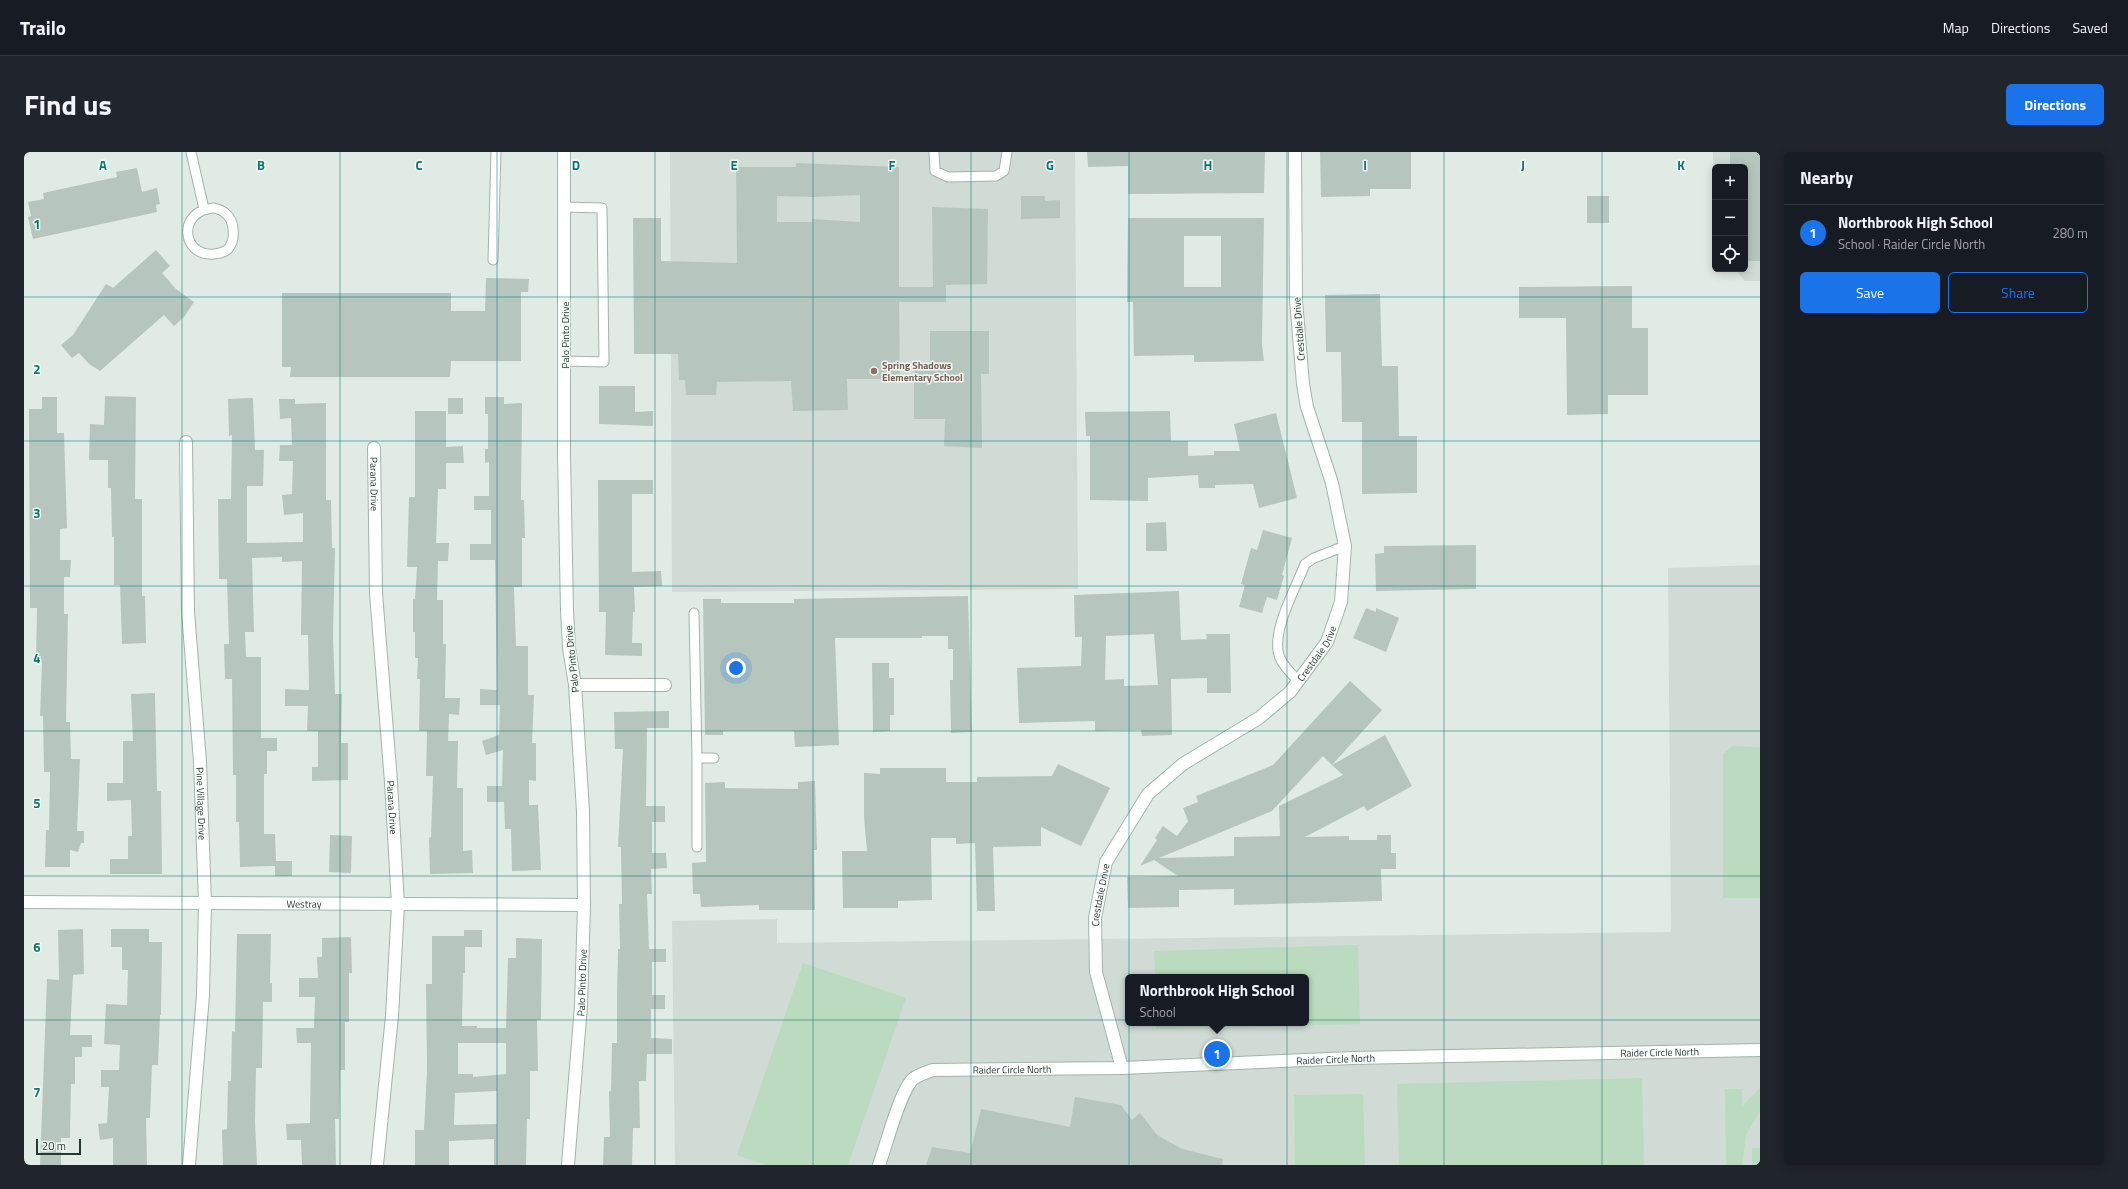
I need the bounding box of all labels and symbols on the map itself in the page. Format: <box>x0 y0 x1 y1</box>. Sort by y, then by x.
text: A <box>99 155 107 175</box>
text: B <box>257 155 265 175</box>
text: C <box>415 155 423 175</box>
text: D <box>572 155 580 175</box>
text: E <box>730 155 738 175</box>
text: F <box>889 155 896 175</box>
text: G <box>1046 155 1054 175</box>
text: H <box>1204 155 1212 175</box>
text: I <box>1363 155 1367 175</box>
text: J <box>1521 155 1525 175</box>
text: K <box>1677 155 1685 175</box>
text: 1 <box>33 214 41 234</box>
street label: Crestdale Drive <box>1289 297 1309 361</box>
street label: Palo Pinto Drive <box>558 302 573 369</box>
place label: Spring Shadows Elementary School <box>882 358 963 385</box>
text: 2 <box>33 359 41 379</box>
marker: Spring Shadows Elementary School <box>869 366 879 376</box>
street label: Parana Drive <box>367 457 382 511</box>
text: 3 <box>33 503 41 523</box>
street label: Crestdale Drive <box>1293 624 1340 684</box>
street label: Palo Pinto Drive <box>561 625 583 693</box>
text: 4 <box>33 648 41 668</box>
your location <box>726 658 746 678</box>
street label: Pine Village Drive <box>193 767 210 840</box>
street label: Parana Drive <box>383 780 401 835</box>
text: 5 <box>33 793 41 813</box>
street label: Crestdale Drive <box>1087 862 1113 927</box>
street label: Westray <box>286 896 322 911</box>
text: 6 <box>33 937 41 957</box>
street label: Palo Pinto Drive <box>573 949 590 1017</box>
pin: 1 <box>1204 1039 1230 1069</box>
street label: Raider Circle North <box>1620 1044 1699 1060</box>
street label: Raider Circle North <box>1296 1050 1375 1068</box>
street label: Raider Circle North <box>973 1061 1051 1077</box>
text: 7 <box>33 1082 41 1102</box>
scale bar <box>36 1137 81 1156</box>

